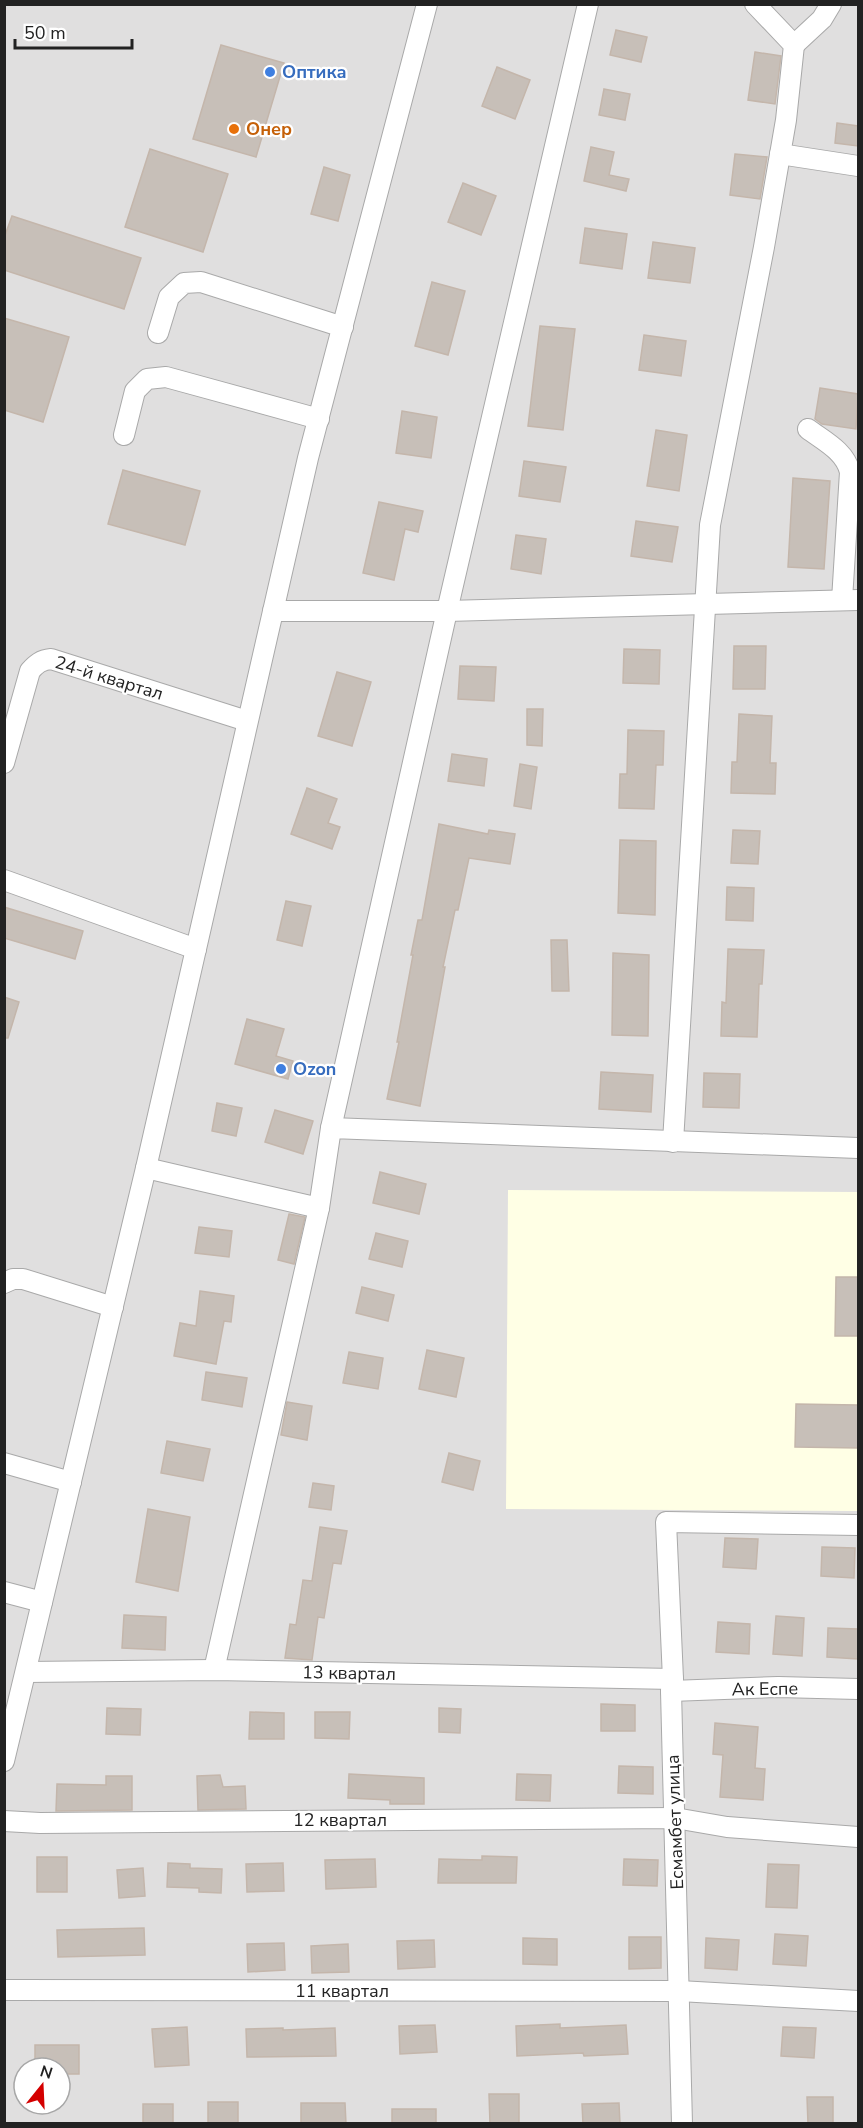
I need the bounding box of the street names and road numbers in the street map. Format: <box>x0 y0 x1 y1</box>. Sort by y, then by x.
street label: 24-й квартал <box>52 650 166 706</box>
street label: 13 квартал <box>302 1660 396 1686</box>
street label: Ак Еспе <box>732 1676 798 1702</box>
street label: Есмамбет улица <box>661 1754 689 1890</box>
street label: 12 квартал <box>293 1808 387 1832</box>
street label: 11 квартал <box>295 1979 389 2003</box>

